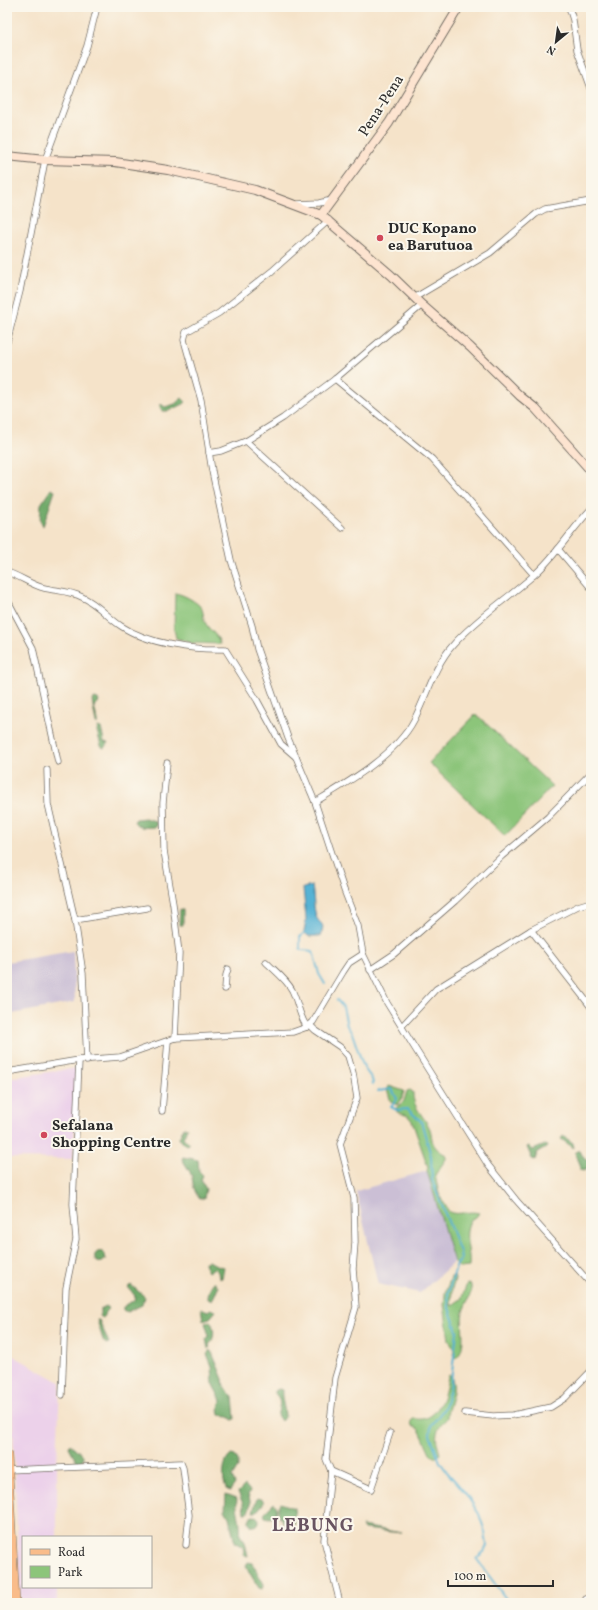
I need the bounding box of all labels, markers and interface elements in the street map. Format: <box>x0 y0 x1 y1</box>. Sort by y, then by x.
north arrow <box>536 22 576 62</box>
text: N <box>545 41 559 58</box>
street label: Pena-Pena <box>354 71 410 141</box>
place label: DUC Kopano ea Barutuoa <box>388 219 477 257</box>
marker: DUC Kopano ea Barutuoa <box>375 233 385 243</box>
place label: Sefalana Shopping Centre <box>52 1116 171 1154</box>
marker: Sefalana Shopping Centre <box>39 1130 49 1140</box>
district label: LEBUNG <box>272 1513 354 1539</box>
legend <box>22 1536 152 1588</box>
text: Road <box>58 1545 85 1561</box>
scale bar <box>448 1562 553 1588</box>
text: Park <box>58 1565 83 1581</box>
text: 100 m <box>454 1569 487 1585</box>

